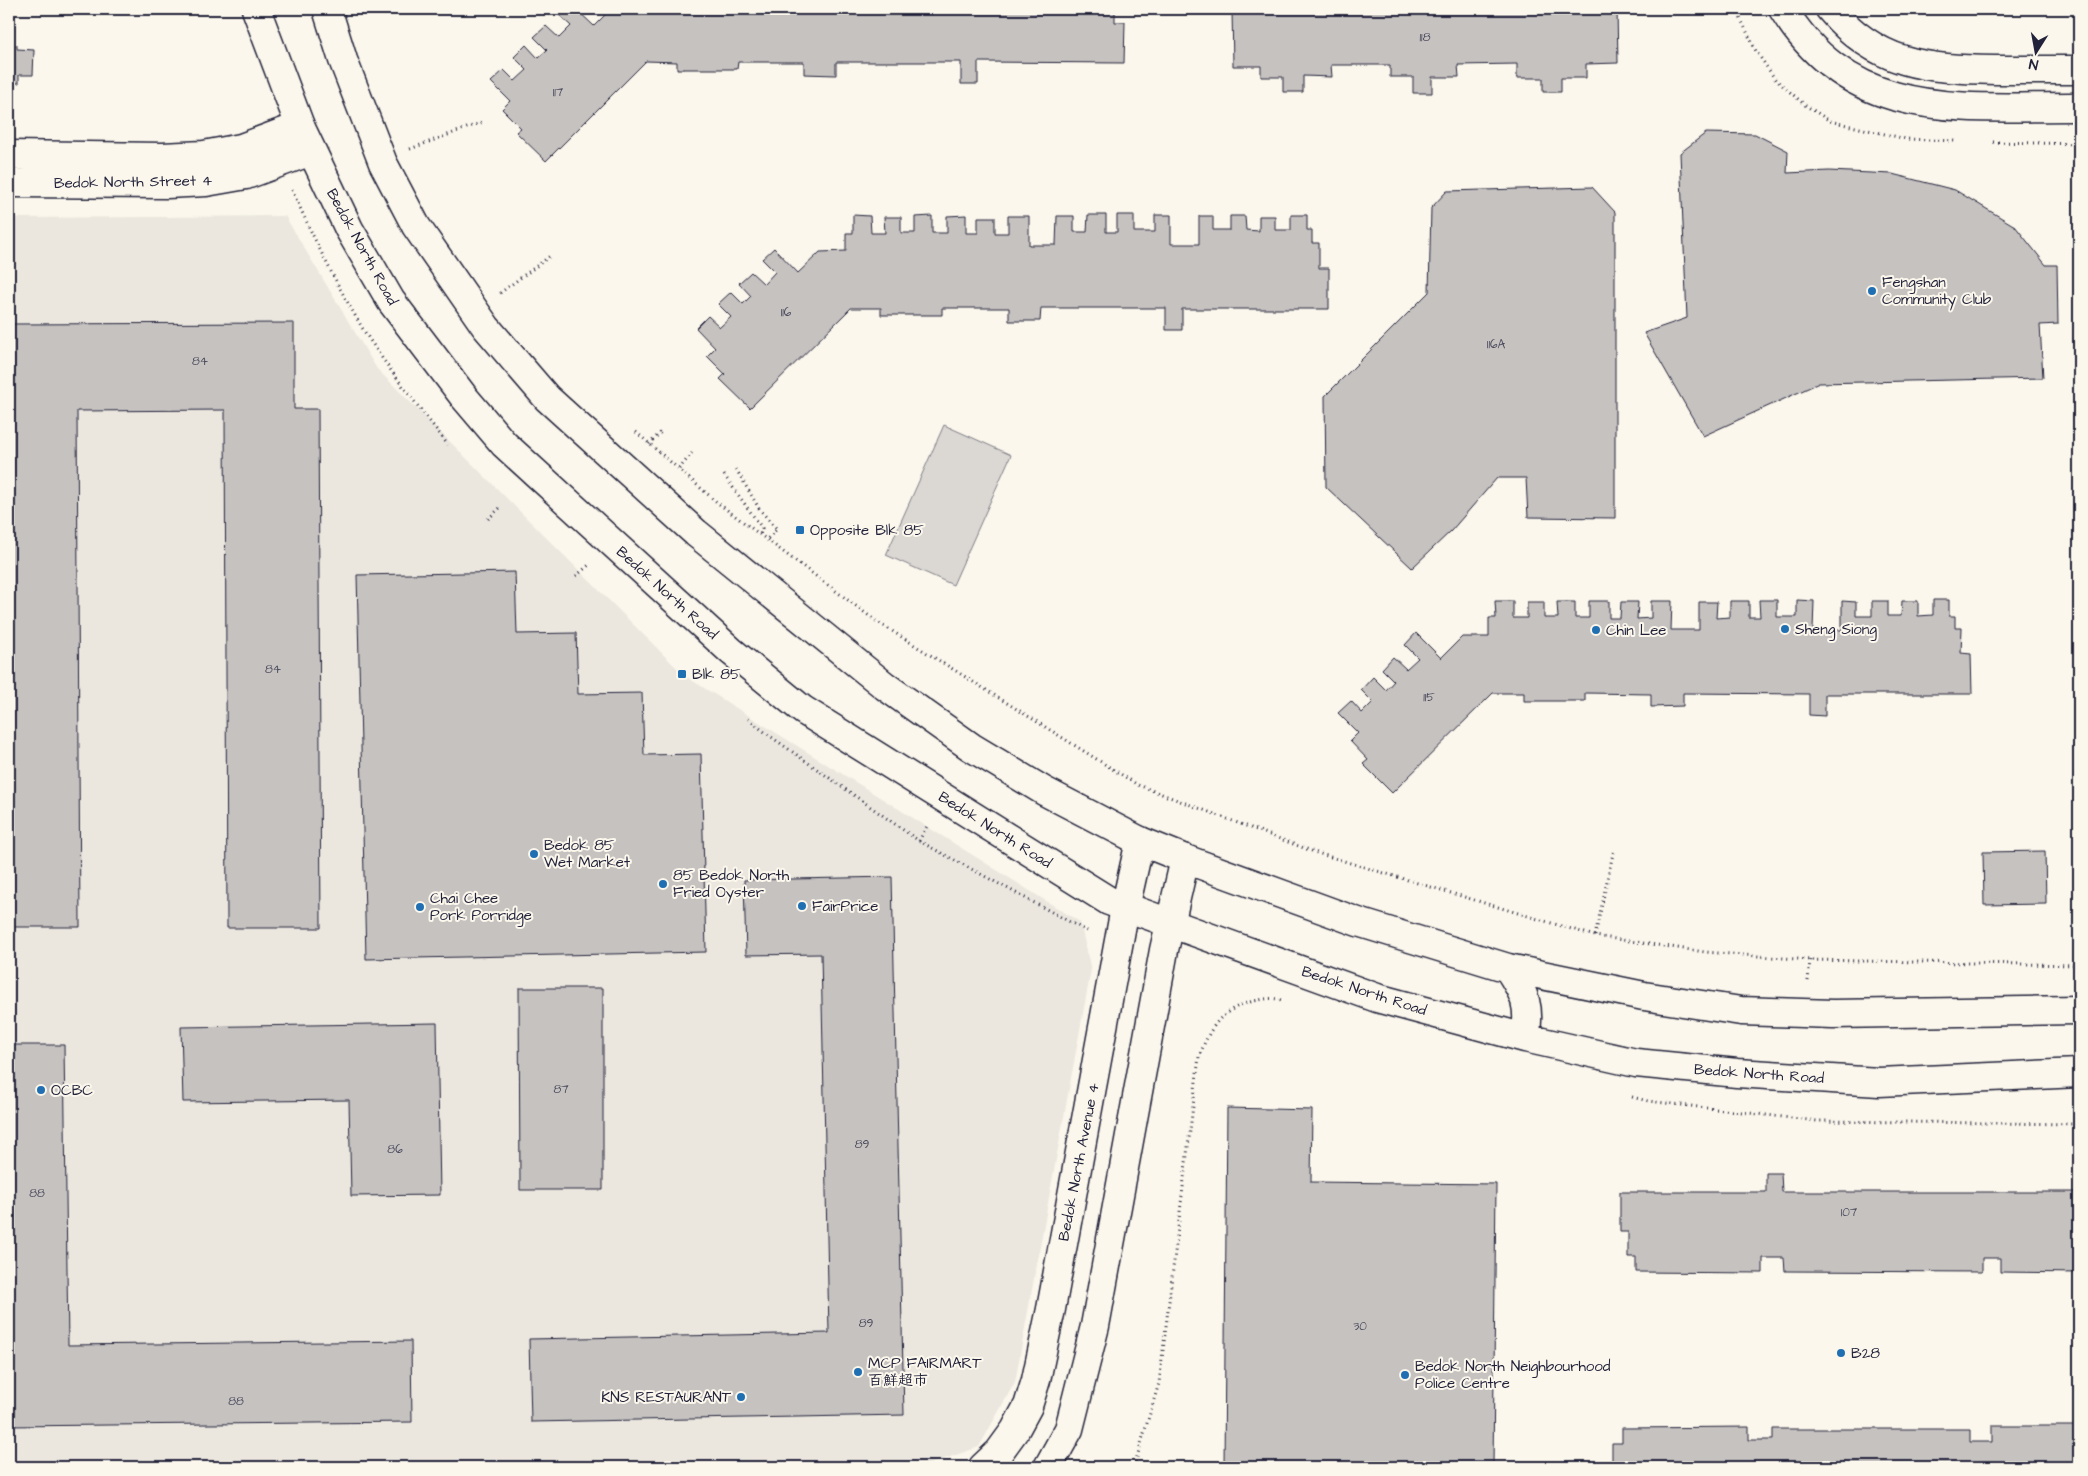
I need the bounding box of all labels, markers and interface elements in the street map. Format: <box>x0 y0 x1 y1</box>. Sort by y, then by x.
north arrow <box>2010 28 2060 78</box>
house number: 118 <box>1420 29 1431 46</box>
text: N <box>2027 53 2040 74</box>
house number: 117 <box>553 84 564 101</box>
street label: Bedok North Street 4 <box>54 170 212 194</box>
street label: Bedok North Road <box>321 185 403 309</box>
place label: Fengshan Community Club <box>1882 272 1992 311</box>
marker: Fengshan Community Club <box>1866 285 1878 297</box>
house number: 116 <box>781 304 792 321</box>
house number: 116A <box>1487 336 1505 353</box>
house number: 84 <box>192 353 208 370</box>
place label: Opposite Blk 85 <box>810 520 924 541</box>
marker: Opposite Blk 85 <box>794 524 806 536</box>
street label: Bedok North Road <box>612 542 723 645</box>
place label: Sheng Siong <box>1795 619 1877 641</box>
place label: Chin Lee <box>1606 620 1666 641</box>
marker: Sheng Siong <box>1779 623 1791 635</box>
marker: Chin Lee <box>1590 624 1602 636</box>
house number: 84 <box>265 661 281 678</box>
place label: Blk 85 <box>692 664 741 685</box>
marker: Blk 85 <box>676 668 688 680</box>
house number: 115 <box>1423 689 1435 706</box>
street label: Bedok North Road <box>934 787 1056 874</box>
place label: Bedok 85 Wet Market <box>544 835 630 873</box>
marker: Bedok 85 Wet Market <box>528 848 540 860</box>
place label: 85 Bedok North Fried Oyster <box>673 865 790 904</box>
marker: 85 Bedok North Fried Oyster <box>657 878 669 890</box>
place label: Chai Chee Pork Porridge <box>430 888 532 927</box>
place label: FairPrice <box>812 896 878 917</box>
marker: FairPrice <box>796 900 808 912</box>
marker: Chai Chee Pork Porridge <box>414 901 426 913</box>
street label: Bedok North Road <box>1299 961 1429 1021</box>
street label: Bedok North Road <box>1693 1059 1825 1089</box>
place label: OCBC <box>51 1080 93 1101</box>
house number: 87 <box>553 1081 569 1098</box>
street label: Bedok North Avenue 4 <box>1053 1081 1105 1243</box>
marker: OCBC <box>35 1084 47 1096</box>
house number: 89 <box>855 1136 869 1153</box>
house number: 86 <box>387 1141 403 1158</box>
house number: 88 <box>29 1185 45 1202</box>
house number: 107 <box>1841 1204 1858 1221</box>
house number: 89 <box>859 1315 873 1332</box>
house number: 30 <box>1353 1318 1367 1335</box>
place label: B28 <box>1851 1343 1880 1364</box>
marker: B28 <box>1835 1347 1847 1359</box>
place label: MCP FAIRMART 百鮮超市 <box>868 1353 982 1391</box>
place label: Bedok North Neighbourhood Police Centre <box>1415 1356 1611 1394</box>
marker: MCP FAIRMART 百鮮超市 <box>852 1366 864 1378</box>
marker: Bedok North Neighbourhood Police Centre <box>1399 1369 1411 1381</box>
place label: KNS RESTAURANT <box>601 1387 732 1408</box>
marker: KNS RESTAURANT <box>735 1391 747 1403</box>
house number: 88 <box>228 1393 244 1410</box>

